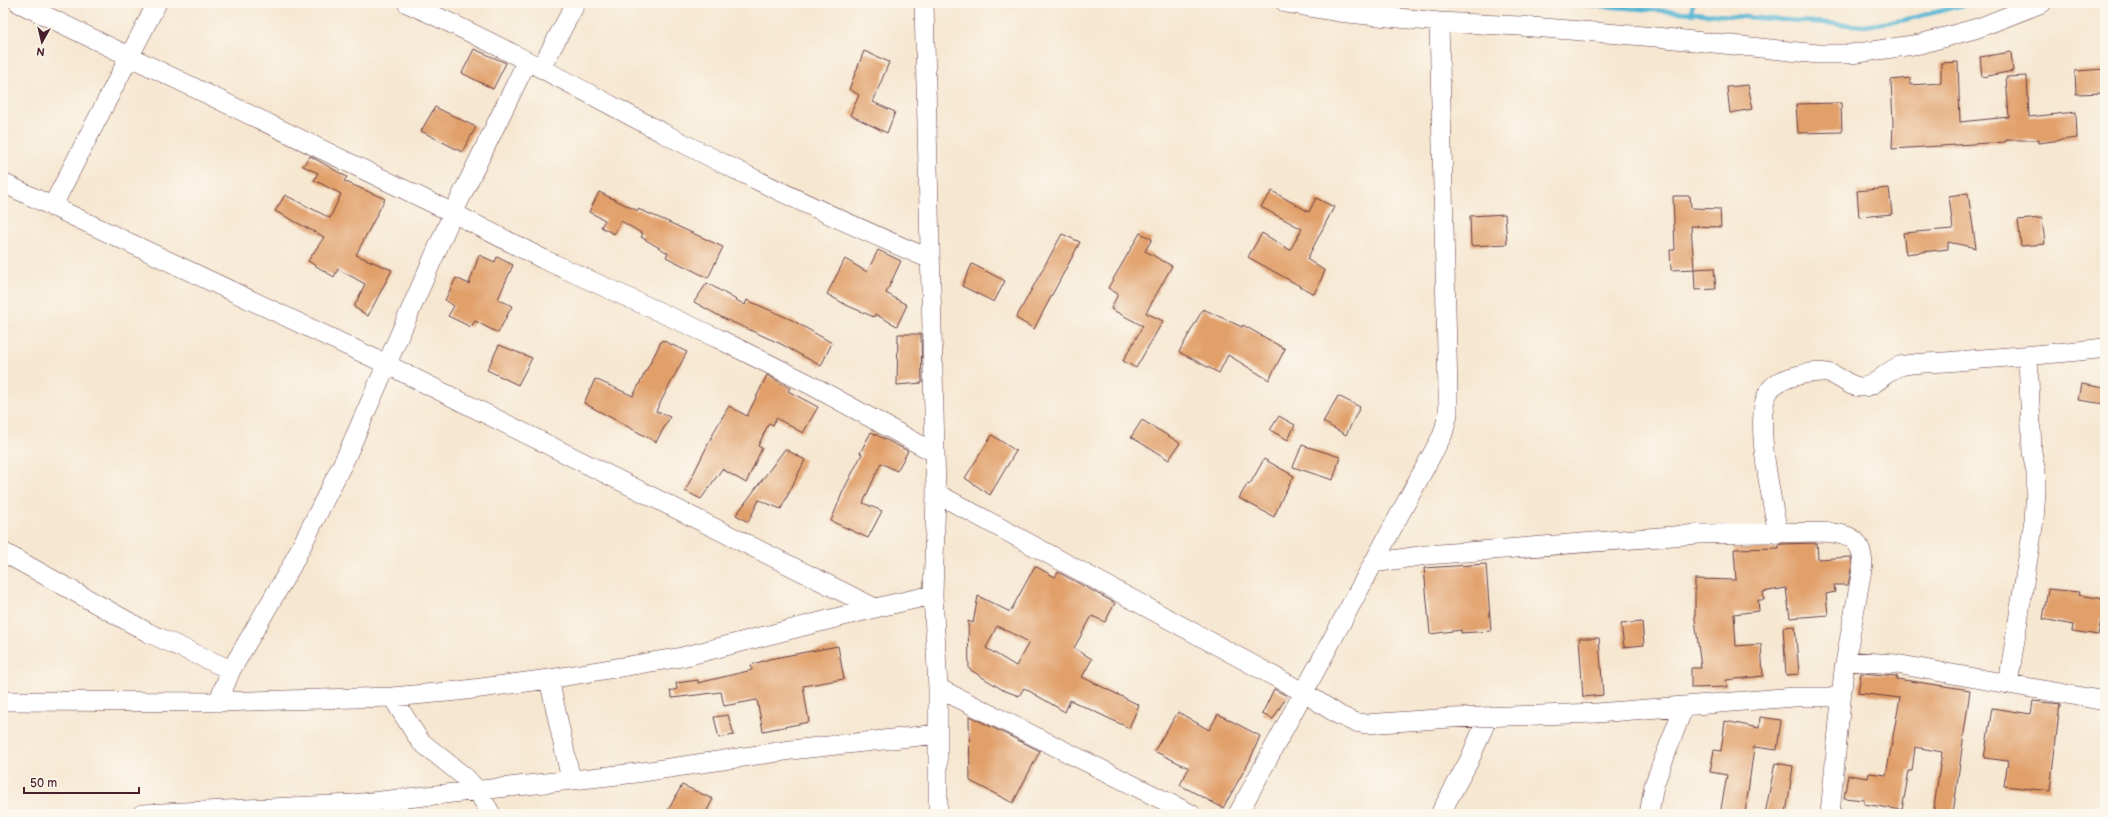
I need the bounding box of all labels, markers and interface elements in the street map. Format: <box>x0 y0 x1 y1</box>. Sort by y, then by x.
north arrow <box>22 22 62 62</box>
text: N <box>36 44 46 58</box>
scale bar <box>24 769 139 795</box>
text: 50 m <box>30 776 57 791</box>

